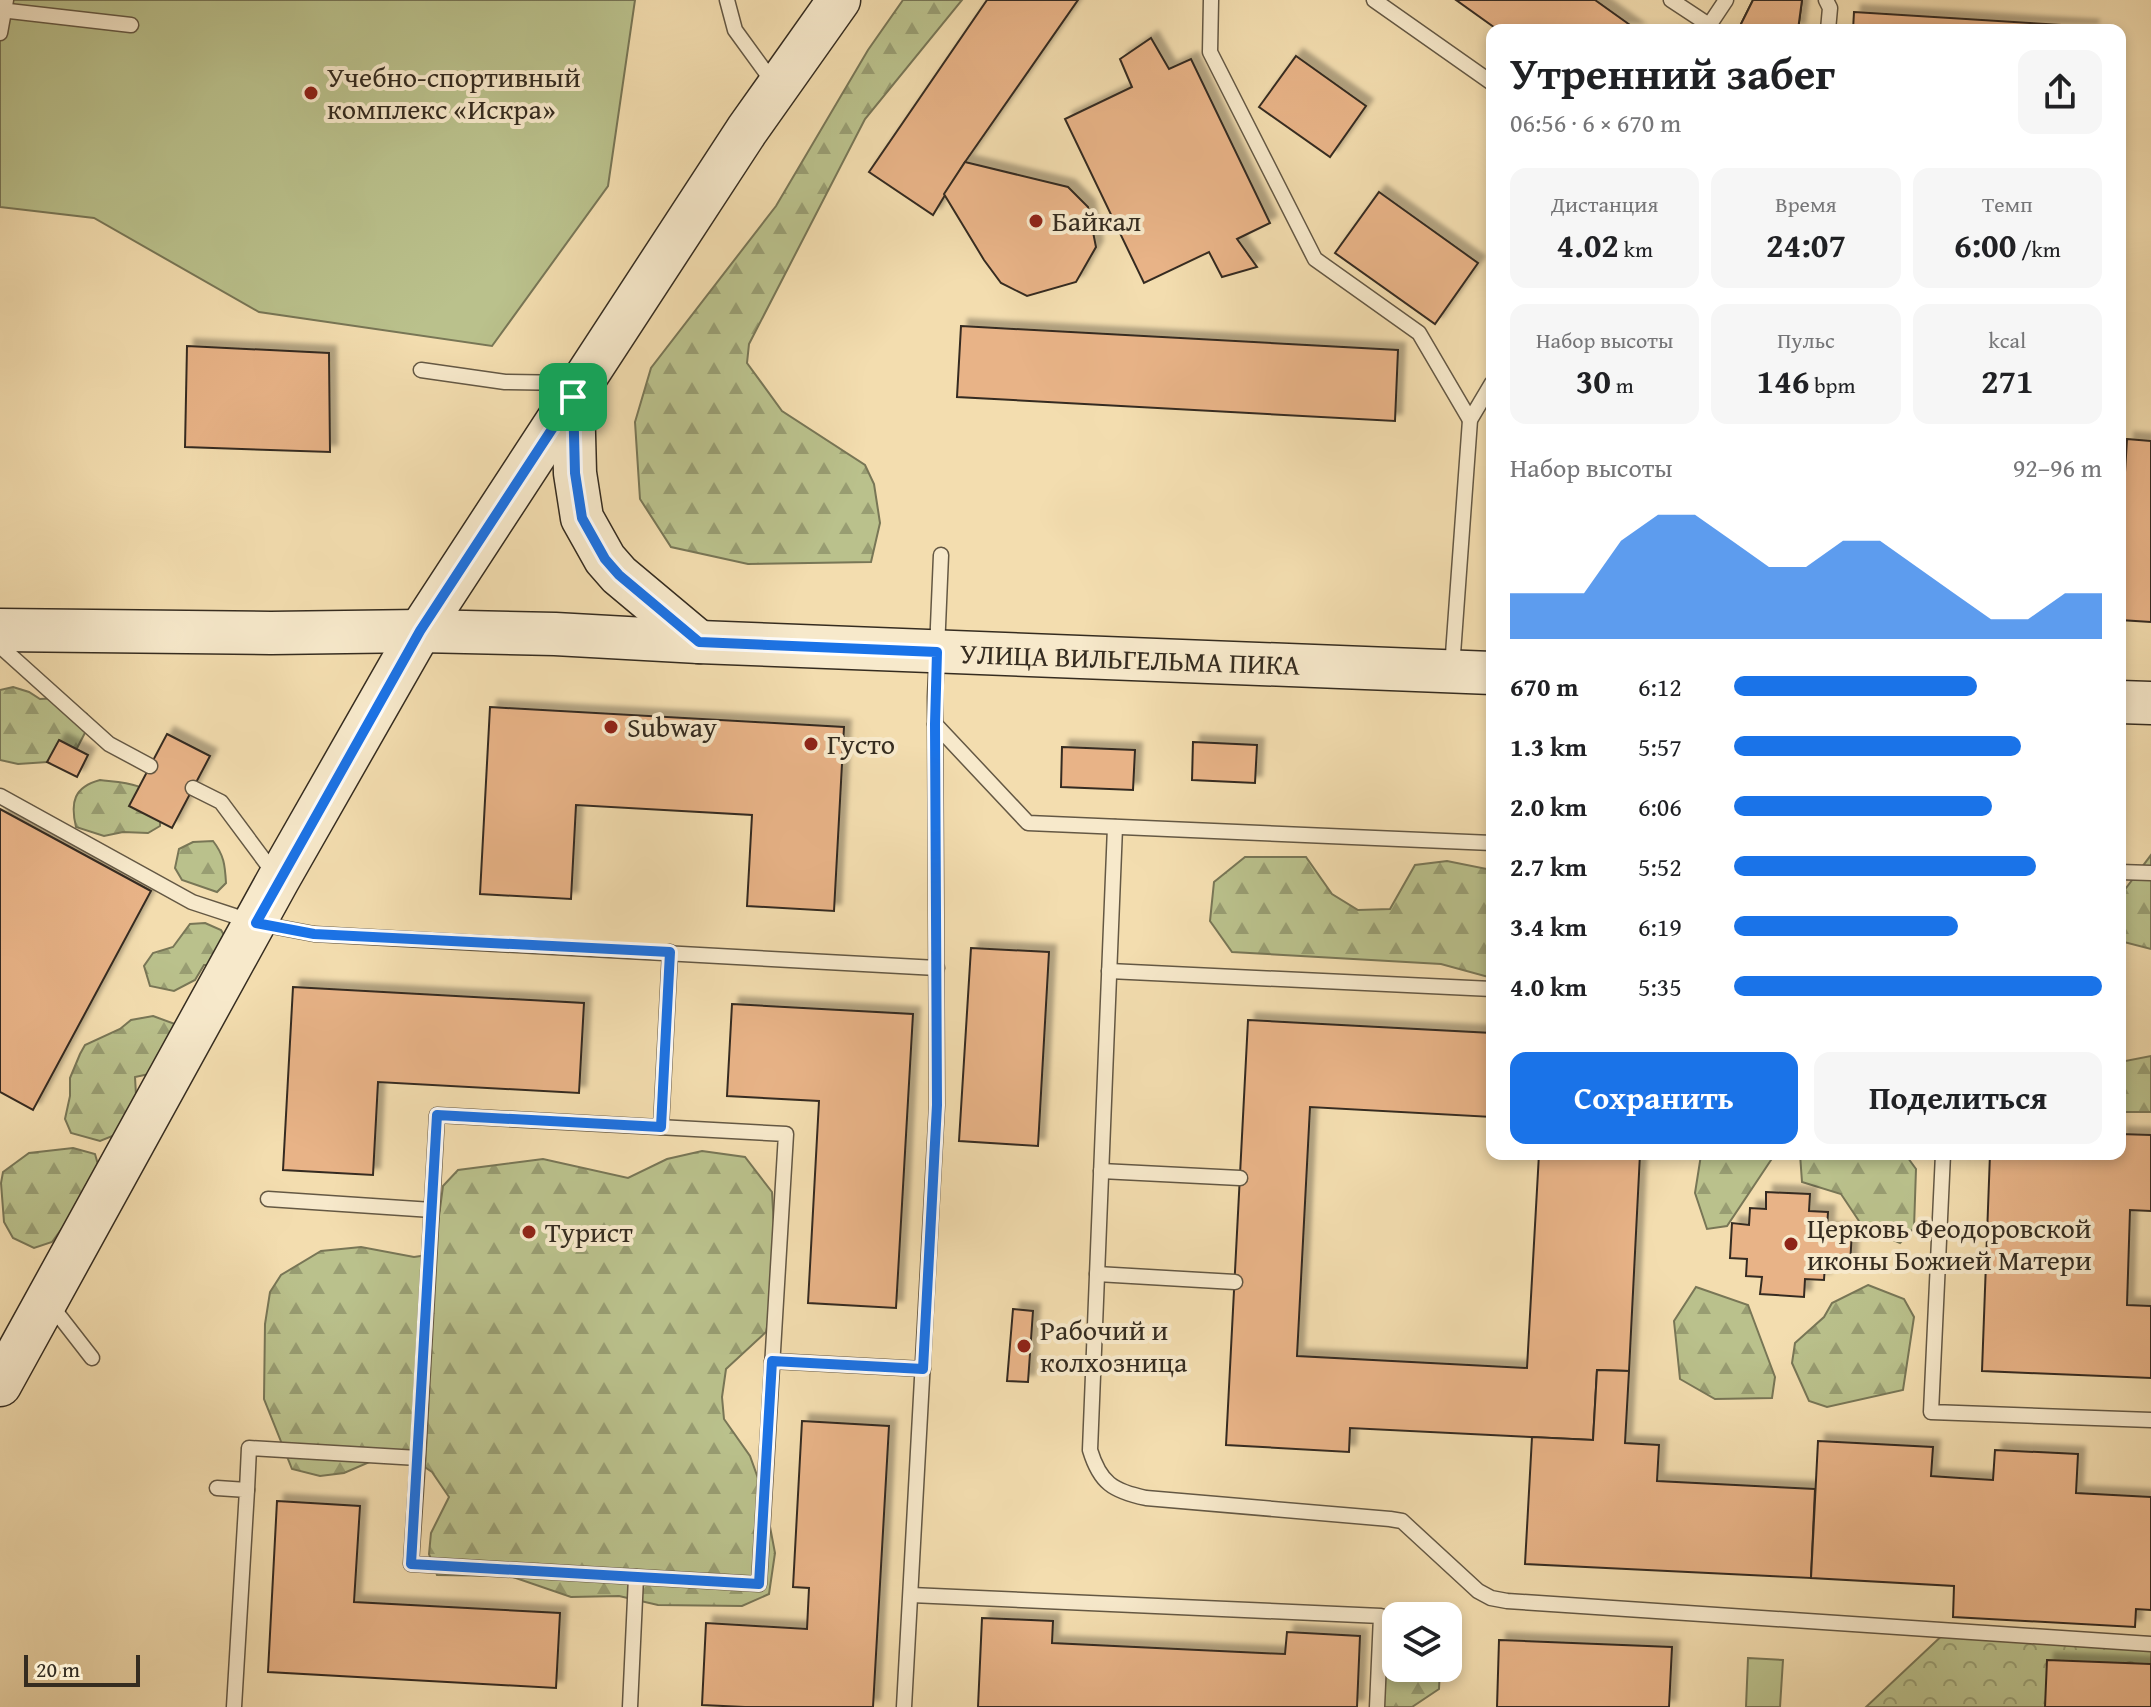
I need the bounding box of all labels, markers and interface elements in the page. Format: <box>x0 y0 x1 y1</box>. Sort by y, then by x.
text: Утренний забег <box>1510 41 1835 105</box>
button: share <box>2018 50 2102 134</box>
place label: Учебно-спортивный комплекс «Искра» <box>327 56 581 129</box>
marker: Учебно-спортивный комплекс «Искра» <box>302 84 320 102</box>
text: 06:56 · 6 × 670 m <box>1510 103 1681 142</box>
text: Дистанция <box>1551 188 1658 220</box>
text: Время <box>1775 188 1837 220</box>
text: Темп <box>1982 188 2033 220</box>
place label: Байкал <box>1052 200 1141 241</box>
marker: Байкал <box>1027 212 1045 230</box>
text: 4.02 <box>1556 220 1619 269</box>
text: 24:07 <box>1766 220 1846 269</box>
text: 6:00 <box>1954 220 2016 269</box>
text: km <box>1619 233 1653 265</box>
text: /km <box>2016 233 2061 265</box>
text: Набор высоты <box>1536 324 1673 356</box>
text: Пульс <box>1777 324 1835 356</box>
text: kcal <box>1989 324 2026 356</box>
text: 30 <box>1576 356 1611 405</box>
text: 146 <box>1757 356 1809 405</box>
text: 271 <box>1981 356 2034 405</box>
pin <box>539 363 607 431</box>
text: m <box>1611 369 1634 401</box>
text: bpm <box>1809 369 1855 401</box>
icon: arrive <box>551 375 595 419</box>
text: Набор высоты <box>1510 448 1672 487</box>
text: 92–96 m <box>2013 448 2102 487</box>
street label: УЛИЦА ВИЛЬГЕЛЬМА ПИКА <box>959 632 1301 685</box>
text: 670 m <box>1510 667 1578 706</box>
text: 6:12 <box>1638 667 1682 706</box>
place label: Subway <box>627 706 717 747</box>
marker: Subway <box>602 718 620 736</box>
place label: Густо <box>827 723 895 764</box>
text: 1.3 km <box>1510 727 1587 766</box>
text: 5:57 <box>1638 727 1682 766</box>
marker: Густо <box>802 735 820 753</box>
text: 2.0 km <box>1510 787 1587 826</box>
text: 6:06 <box>1638 787 1682 826</box>
text: 2.7 km <box>1510 847 1587 886</box>
text: 5:52 <box>1638 847 1682 886</box>
text: 3.4 km <box>1510 907 1587 946</box>
text: 6:19 <box>1638 907 1682 946</box>
text: 4.0 km <box>1510 967 1587 1006</box>
text: 5:35 <box>1638 967 1682 1006</box>
button: Сохранить <box>1510 1052 1798 1144</box>
button: Поделиться <box>1814 1052 2102 1144</box>
place label: Церковь Феодоровской иконы Божией Матери <box>1807 1207 2092 1280</box>
place label: Турист <box>545 1211 633 1252</box>
marker: Турист <box>520 1223 538 1241</box>
marker: Церковь Феодоровской иконы Божией Матери <box>1782 1235 1800 1253</box>
place label: Рабочий и колхозница <box>1040 1309 1188 1382</box>
marker: Рабочий и колхозница <box>1015 1337 1033 1355</box>
map controls <box>1382 1602 1462 1682</box>
button: layers <box>1382 1602 1462 1682</box>
scale bar <box>24 1651 140 1687</box>
text: 20 m <box>36 1653 80 1685</box>

